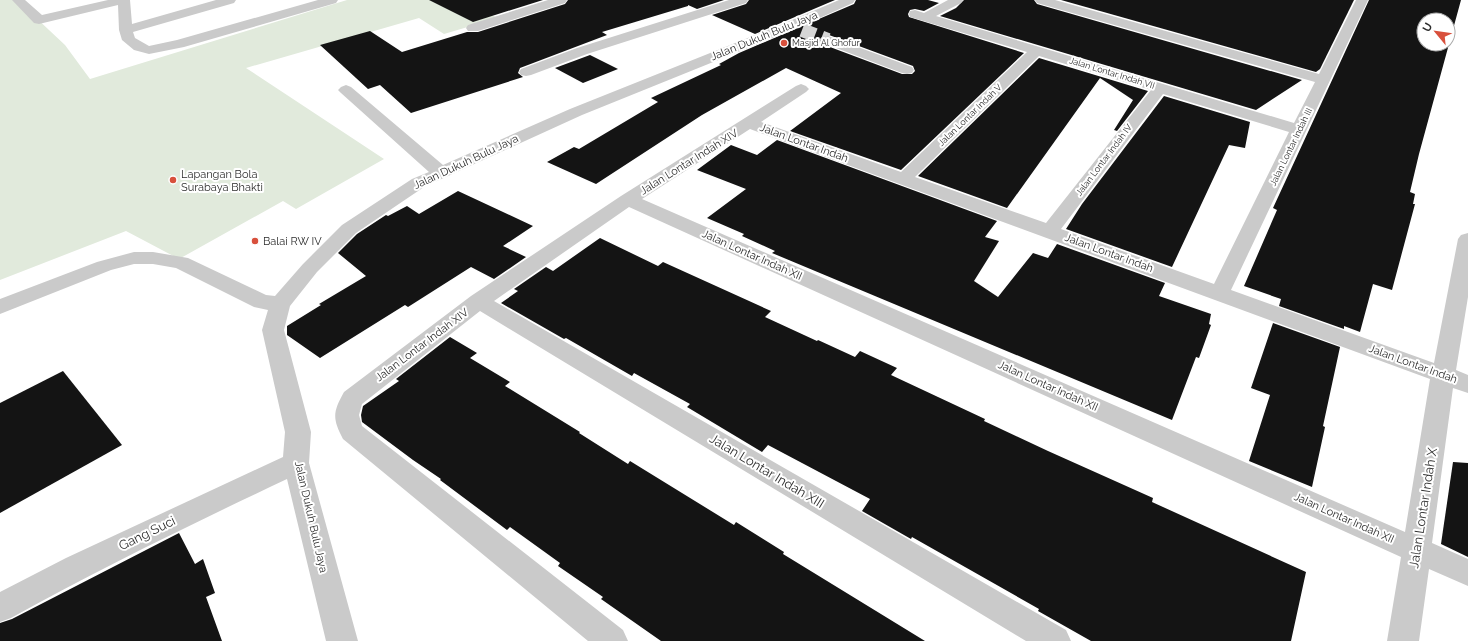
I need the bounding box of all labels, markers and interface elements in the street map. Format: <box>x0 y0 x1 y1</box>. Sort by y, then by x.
street label: Jalan Dukuh Bulu Jaya <box>709 9 819 63</box>
north arrow <box>1416 12 1456 52</box>
text: U <box>1420 21 1435 34</box>
marker: Masjid Al Ghofur <box>779 38 789 48</box>
place label: Masjid Al Ghofur <box>792 38 861 48</box>
street label: Jalan Lontar Indah VII <box>1068 55 1156 91</box>
street label: Jalan Lontar Indah V <box>936 82 1004 148</box>
street label: Jalan Lontar Indah III <box>1268 107 1314 187</box>
street label: Jalan Lontar Indah <box>758 121 850 165</box>
street label: Jalan Lontar Indah IV <box>1074 122 1134 198</box>
street label: Jalan Lontar Indah XIV <box>638 126 741 197</box>
street label: Jalan Dukuh Bulu Jaya <box>412 132 520 192</box>
place label: Lapangan Bola Surabaya Bhakti <box>181 168 263 194</box>
marker: Lapangan Bola Surabaya Bhakti <box>168 175 178 185</box>
street label: Jalan Lontar Indah XII <box>700 227 804 283</box>
street label: Jalan Lontar Indah <box>1063 231 1155 275</box>
place label: Balai RW IV <box>263 235 322 248</box>
marker: Balai RW IV <box>250 236 260 246</box>
street label: Jalan Lontar Indah XIV <box>373 306 471 384</box>
street label: Jalan Lontar Indah <box>1367 342 1459 386</box>
street label: Jalan Lontar Indah XII <box>996 358 1100 414</box>
street label: Jalan Lontar Indah XIII <box>707 431 827 511</box>
street label: Jalan Lontar Indah X <box>1406 446 1440 569</box>
street label: Jalan Dukuh Bulu Jaya <box>292 460 330 574</box>
street label: Jalan Lontar Indah XII <box>1292 490 1396 546</box>
street label: Gang Suci <box>116 513 178 553</box>

